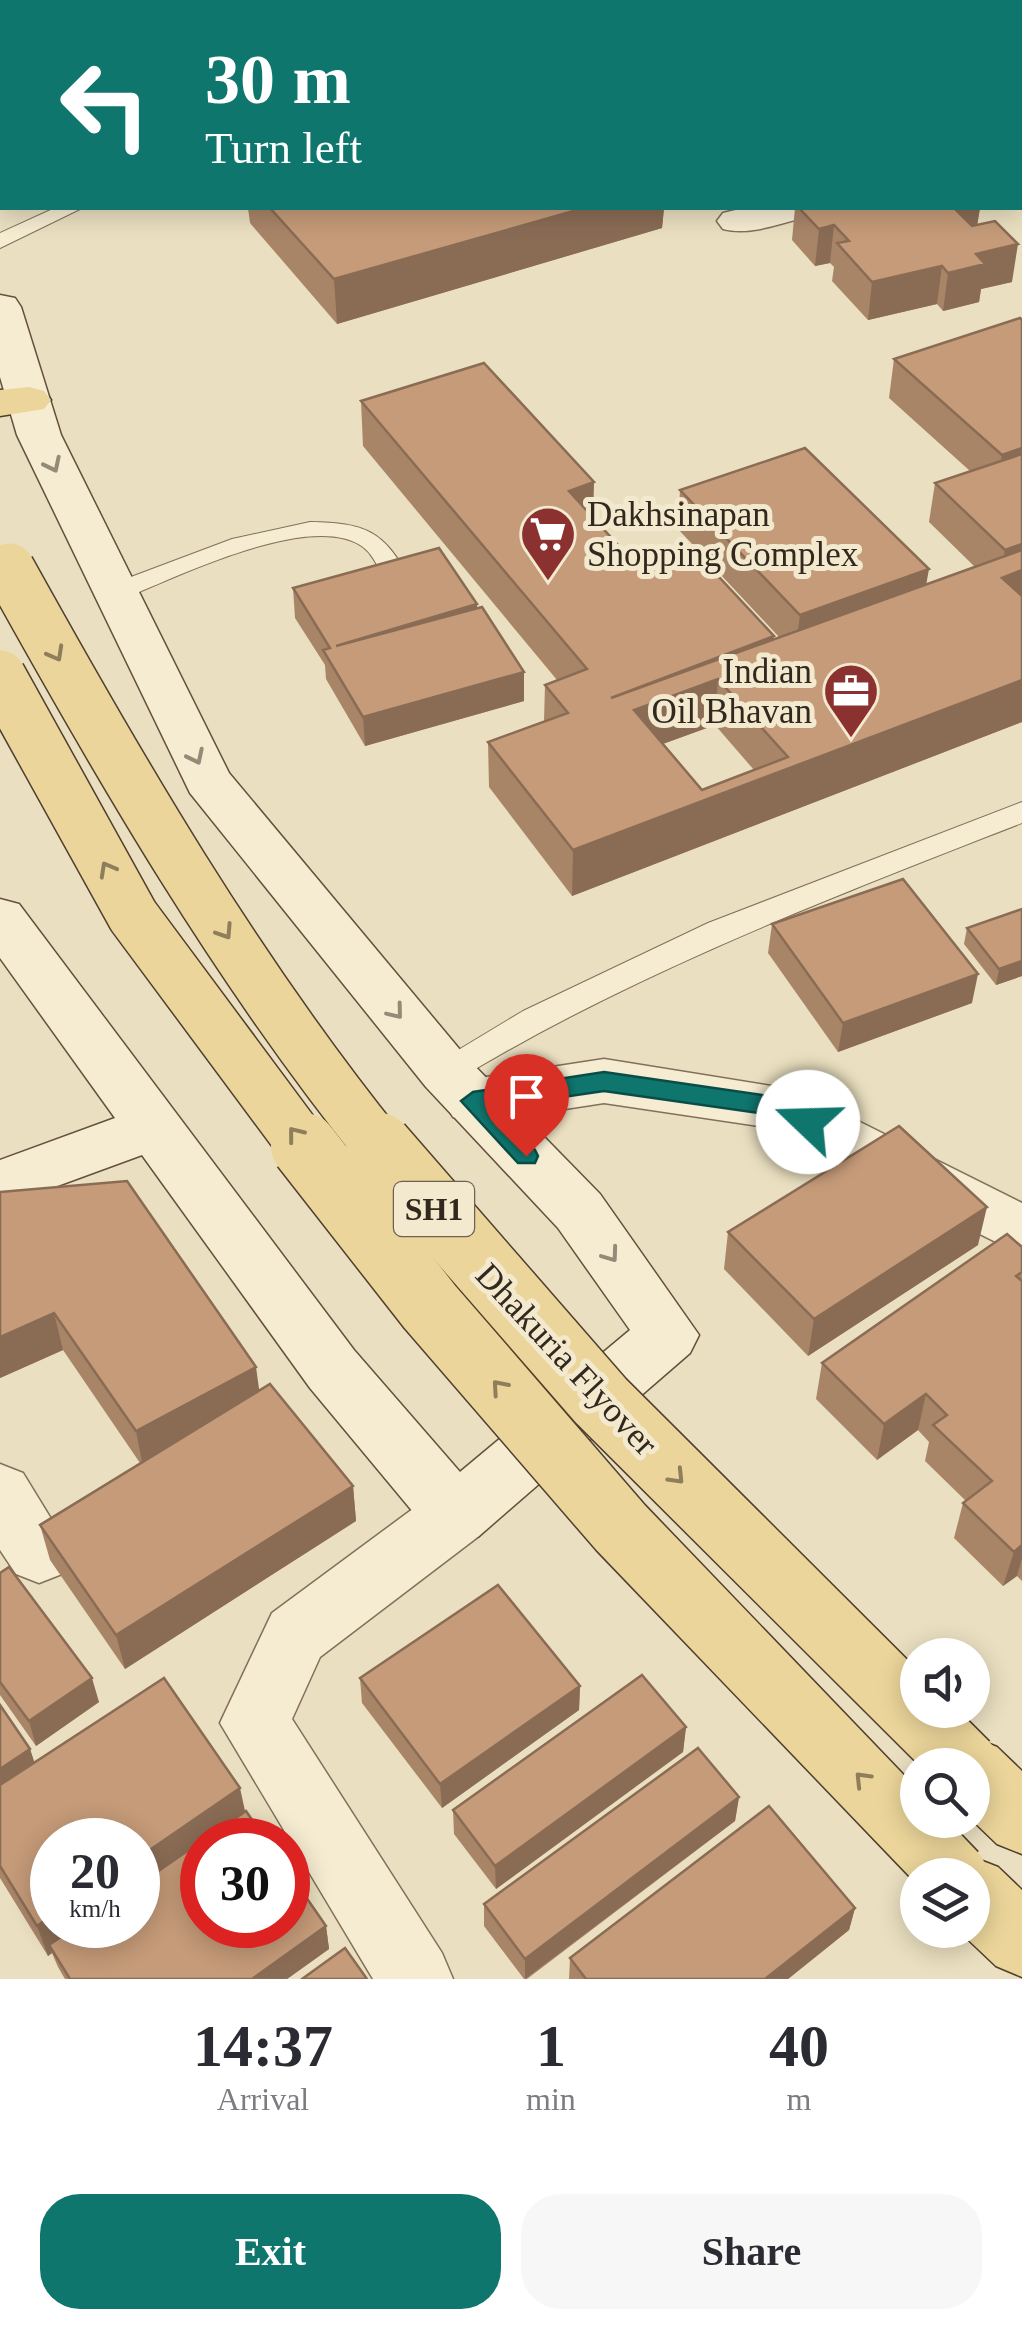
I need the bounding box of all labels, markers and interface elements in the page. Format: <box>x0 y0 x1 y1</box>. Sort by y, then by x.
icon: left <box>40 40 170 170</box>
text: 30 m <box>205 41 351 118</box>
text: Turn left <box>205 123 362 173</box>
one-way arrow <box>41 454 61 472</box>
place label: Dakhsinapan Shopping Complex <box>587 495 859 574</box>
supermarket icon: Dakhsinapan Shopping Complex <box>518 504 578 583</box>
one-way arrow <box>44 643 64 661</box>
place label: Indian Oil Bhavan <box>652 652 812 731</box>
office icon: Indian Oil Bhavan <box>821 661 881 740</box>
one-way arrow <box>183 746 203 764</box>
one-way arrow <box>100 862 120 880</box>
one-way arrow <box>212 921 231 939</box>
one-way arrow <box>384 1000 402 1018</box>
pin <box>484 1054 569 1157</box>
icon: arrive <box>499 1069 554 1124</box>
position arrow <box>756 1070 860 1174</box>
one-way arrow <box>289 1127 306 1145</box>
road number: SH1 <box>394 1182 474 1236</box>
one-way arrow <box>599 1244 617 1262</box>
street label: Dhakuria Flyover <box>468 1255 666 1464</box>
one-way arrow <box>492 1380 510 1398</box>
one-way arrow <box>665 1466 683 1484</box>
map controls <box>900 1638 990 1948</box>
button: sound <box>900 1638 990 1728</box>
button: search <box>900 1748 990 1838</box>
one-way arrow <box>856 1773 874 1791</box>
speed limit sign: 30 <box>180 1818 310 1948</box>
text: 20 <box>70 1843 120 1899</box>
button: layers <box>900 1858 990 1948</box>
text: km/h <box>69 1895 121 1922</box>
text: 14:37 <box>193 2013 333 2079</box>
text: 1 <box>536 2013 566 2079</box>
text: 40 <box>769 2013 829 2079</box>
text: Arrival <box>217 2081 309 2117</box>
text: min <box>526 2081 576 2117</box>
text: m <box>786 2081 811 2117</box>
button: Exit <box>40 2194 501 2309</box>
button: Share <box>521 2194 982 2309</box>

